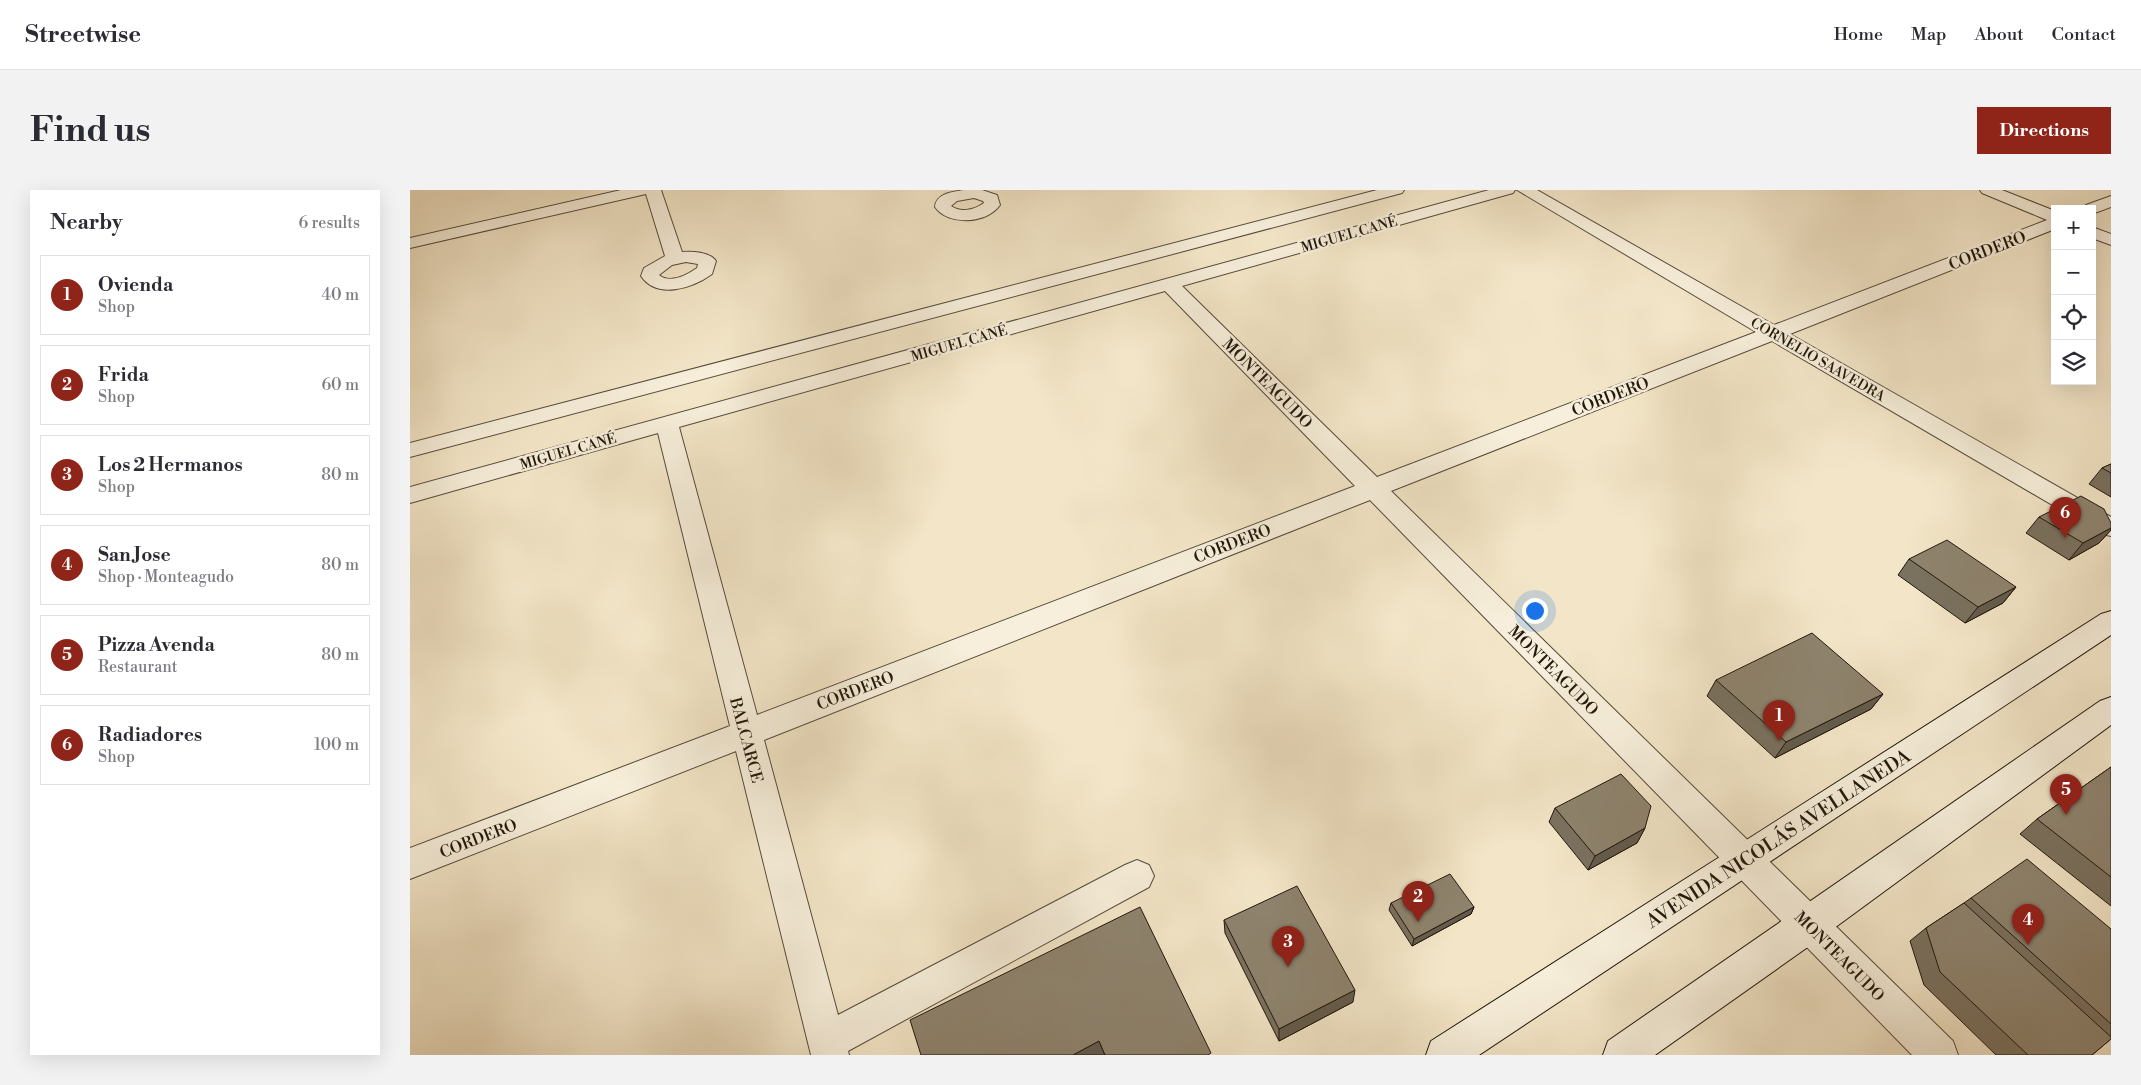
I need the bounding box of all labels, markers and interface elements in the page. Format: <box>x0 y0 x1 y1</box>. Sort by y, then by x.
text: Streetwise <box>25 20 141 50</box>
text: Home <box>1834 23 1883 46</box>
text: Map <box>1911 23 1947 46</box>
text: About <box>1975 23 2024 46</box>
text: Contact <box>2052 23 2116 46</box>
button: Directions <box>1977 107 2111 154</box>
text: Find us <box>30 109 150 152</box>
map controls <box>2051 205 2096 385</box>
button: + <box>2051 205 2096 250</box>
text: Nearby <box>50 210 123 236</box>
street label: MIGUEL CANÉ <box>1298 211 1400 257</box>
text: 6 results <box>299 213 360 233</box>
street label: CORDERO <box>1946 227 2029 275</box>
button: − <box>2051 250 2096 295</box>
text: Ovienda <box>98 273 173 297</box>
text: 1 <box>63 285 71 305</box>
text: 40 m <box>322 285 359 305</box>
button: locate <box>2051 295 2096 340</box>
text: Shop <box>98 297 135 317</box>
street label: CORNELIO SAAVEDRA <box>1747 314 1888 406</box>
street label: MIGUEL CANÉ <box>908 320 1010 366</box>
street label: MONTEAGUDO <box>1218 334 1317 433</box>
button: layers <box>2051 340 2096 385</box>
text: Frida <box>98 363 149 387</box>
street label: CORDERO <box>1569 373 1652 421</box>
text: 2 <box>62 375 72 395</box>
text: 60 m <box>321 375 359 395</box>
text: Shop <box>98 387 135 407</box>
street label: MIGUEL CANÉ <box>517 428 619 474</box>
text: Los 2 Hermanos <box>98 453 243 477</box>
text: 3 <box>62 465 72 485</box>
text: 80 m <box>321 465 359 485</box>
text: Shop <box>98 477 135 497</box>
pin: 6 <box>2049 497 2081 538</box>
street label: CORDERO <box>1191 520 1274 568</box>
text: San Jose <box>98 543 171 567</box>
text: 4 <box>62 555 72 575</box>
text: 80 m <box>321 555 359 575</box>
text: Shop · Monteagudo <box>98 567 234 587</box>
your location <box>1522 598 1548 624</box>
street label: MONTEAGUDO <box>1504 621 1603 720</box>
text: Pizza Avenda <box>98 633 215 657</box>
text: 5 <box>62 645 72 665</box>
text: 80 m <box>321 645 359 665</box>
text: Restaurant <box>98 657 177 677</box>
street label: CORDERO <box>814 667 897 715</box>
street label: BALCARCE <box>725 694 767 785</box>
pin: 1 <box>1763 700 1795 741</box>
text: Radiadores <box>98 723 202 747</box>
text: 6 <box>62 735 72 755</box>
text: 100 m <box>314 735 359 755</box>
street label: AVENIDA NICOLÁS AVELLANEDA <box>1640 743 1916 934</box>
text: Shop <box>98 747 135 767</box>
pin: 5 <box>2050 774 2082 815</box>
street label: CORDERO <box>437 815 520 863</box>
pin: 2 <box>1402 881 1434 922</box>
pin: 4 <box>2012 904 2044 945</box>
street label: MONTEAGUDO <box>1790 907 1889 1006</box>
pin: 3 <box>1272 926 1304 967</box>

